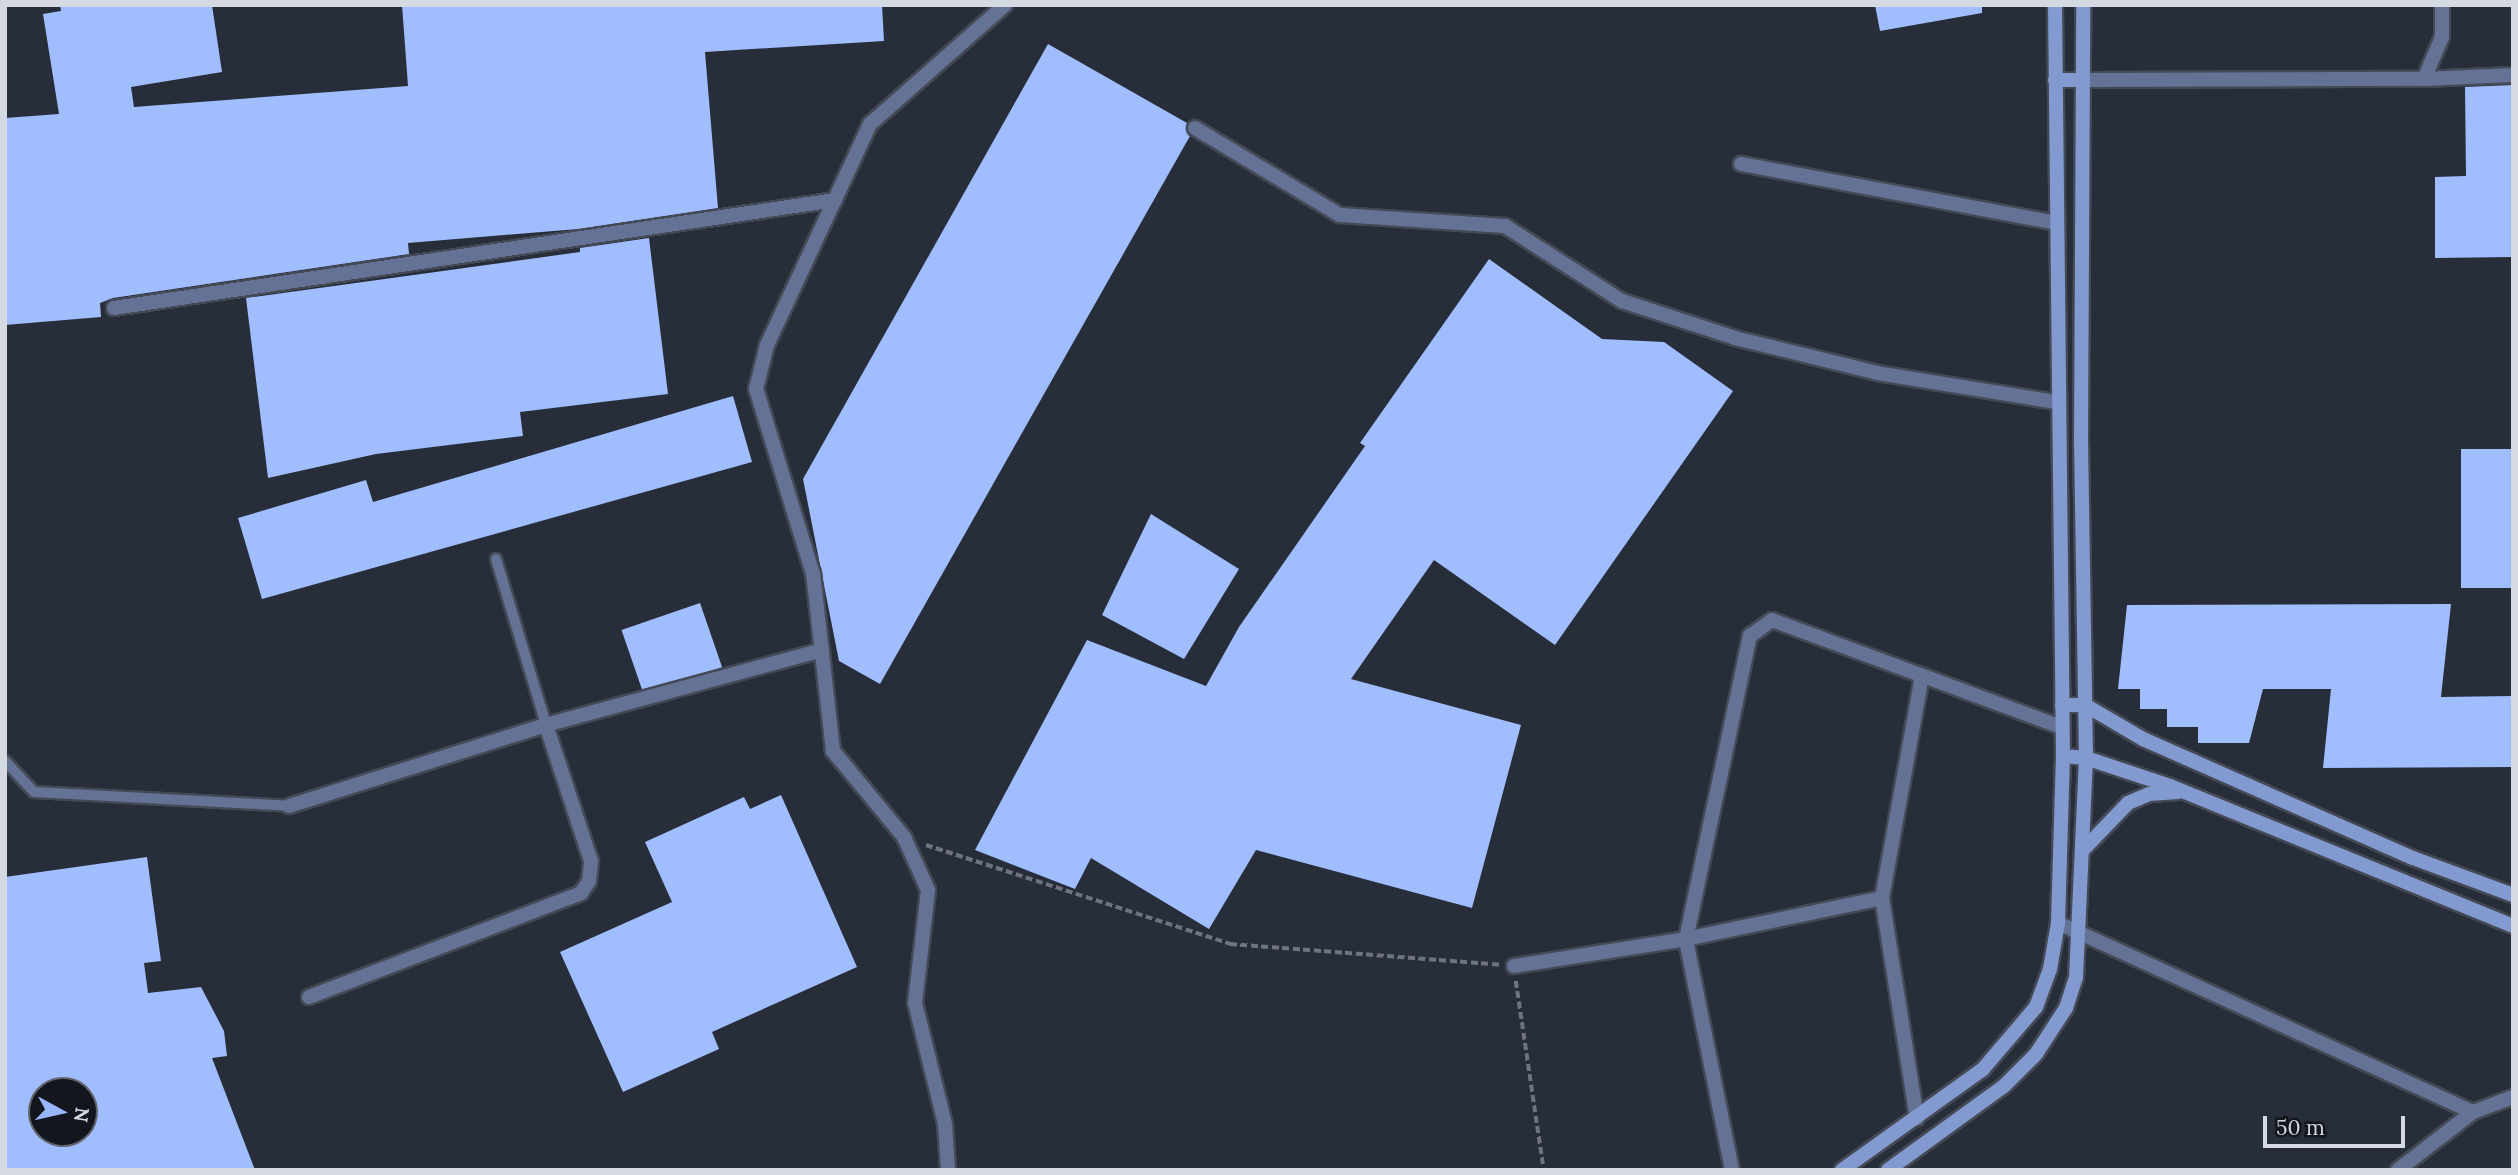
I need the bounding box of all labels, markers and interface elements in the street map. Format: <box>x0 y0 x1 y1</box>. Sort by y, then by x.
north arrow <box>28 1077 98 1147</box>
scale bar <box>2266 1102 2408 1146</box>
text: N <box>69 1106 95 1124</box>
text: 50 m <box>2276 1114 2325 1141</box>

